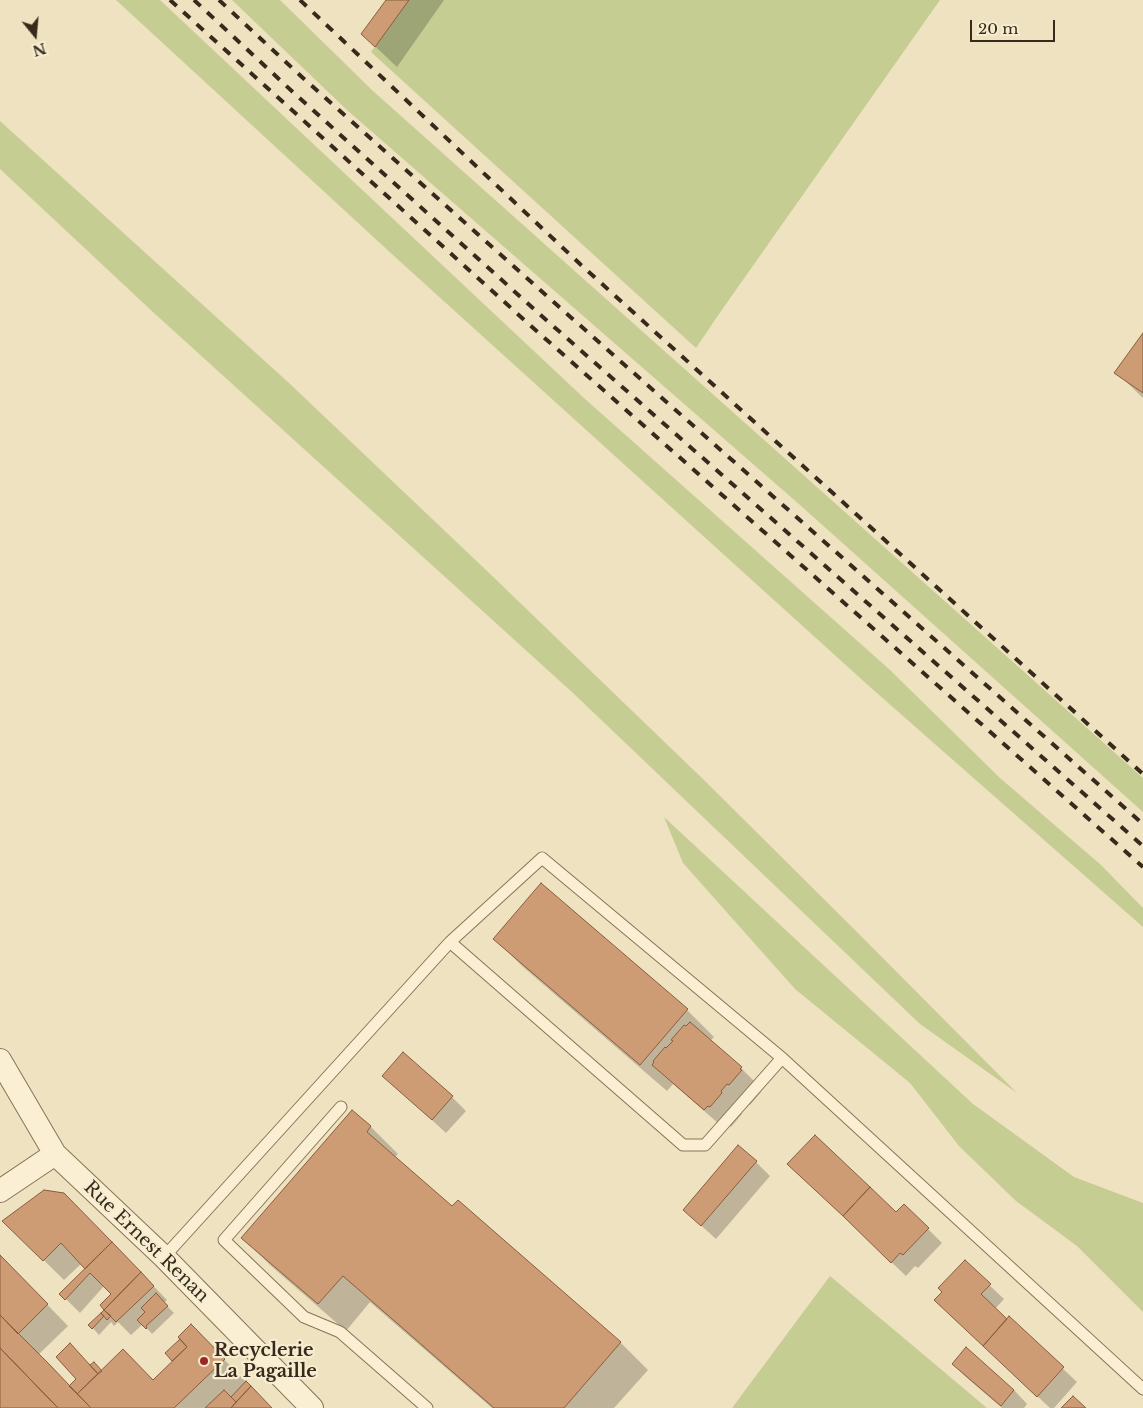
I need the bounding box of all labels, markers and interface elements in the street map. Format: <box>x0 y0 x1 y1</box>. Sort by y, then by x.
north arrow <box>10 10 60 60</box>
scale bar <box>973 10 1058 42</box>
text: 20 m <box>978 19 1018 38</box>
text: N <box>30 39 48 60</box>
street label: Rue Ernest Renan <box>79 1177 213 1307</box>
place label: Recyclerie La Pagaille <box>214 1340 317 1382</box>
marker: Recyclerie La Pagaille <box>198 1355 210 1367</box>

